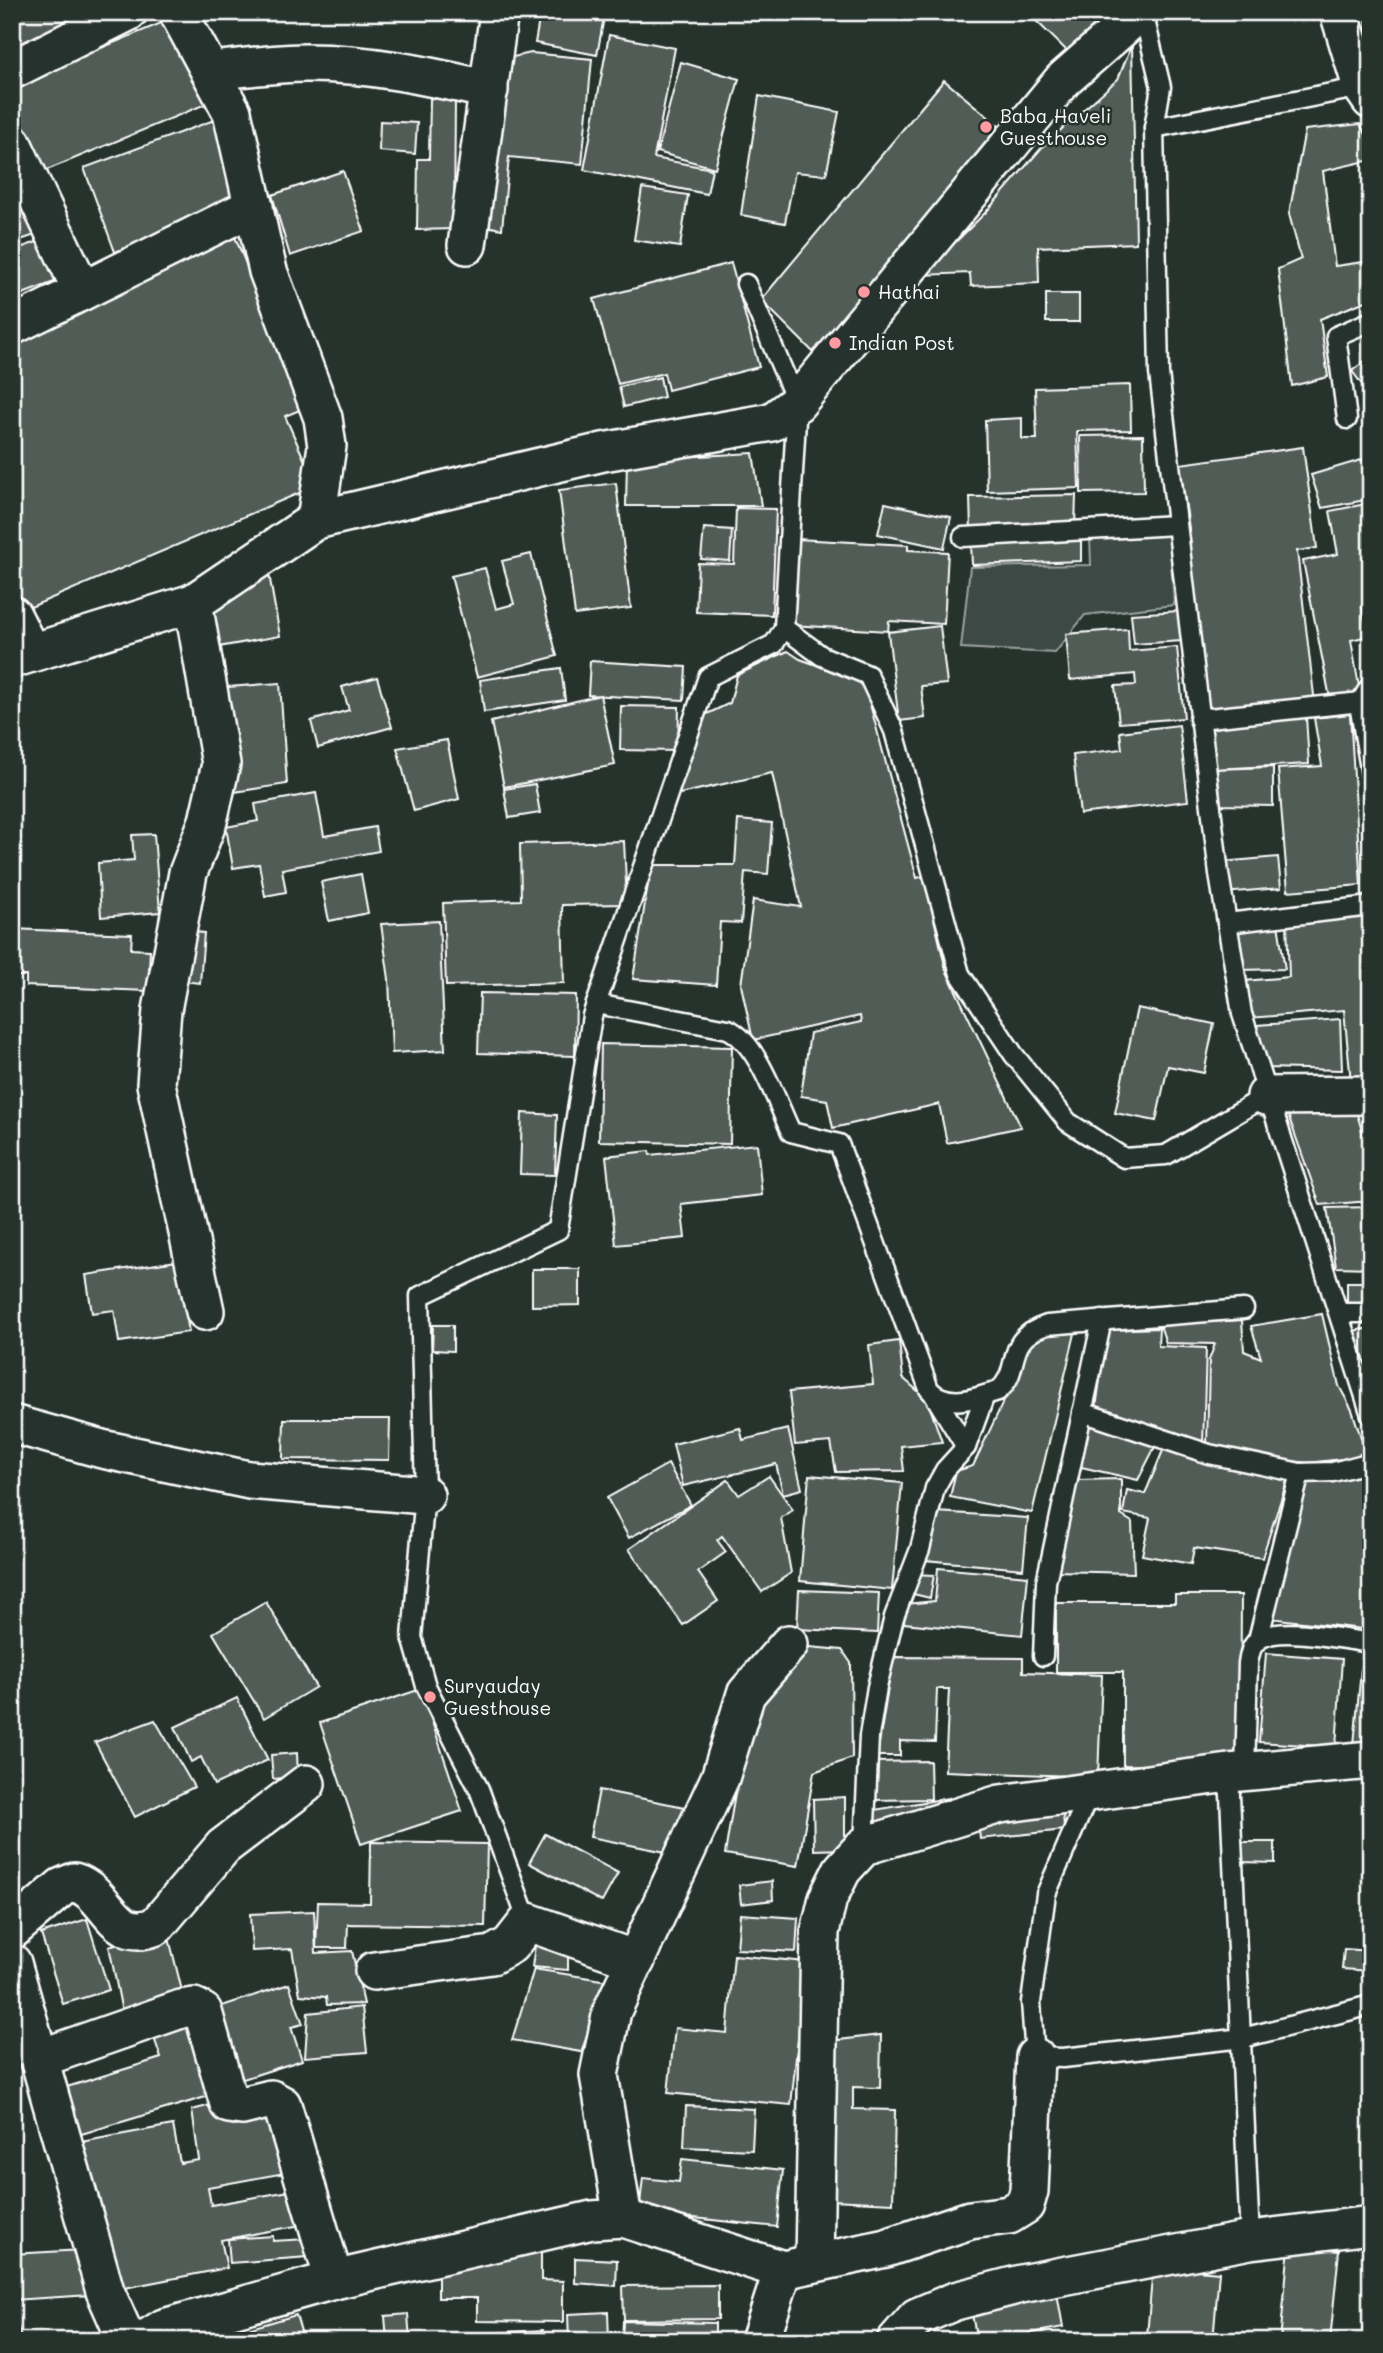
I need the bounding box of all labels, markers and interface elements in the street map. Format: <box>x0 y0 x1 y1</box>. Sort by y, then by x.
place label: Baba Haveli Guesthouse <box>1000 103 1111 150</box>
marker: Baba Haveli Guesthouse <box>978 119 994 135</box>
place label: Hathai <box>878 279 940 304</box>
marker: Hathai <box>856 284 872 300</box>
place label: Indian Post <box>849 330 955 355</box>
marker: Indian Post <box>827 335 843 351</box>
place label: Suryauday Guesthouse <box>444 1673 551 1720</box>
marker: Suryauday Guesthouse <box>422 1689 438 1705</box>

